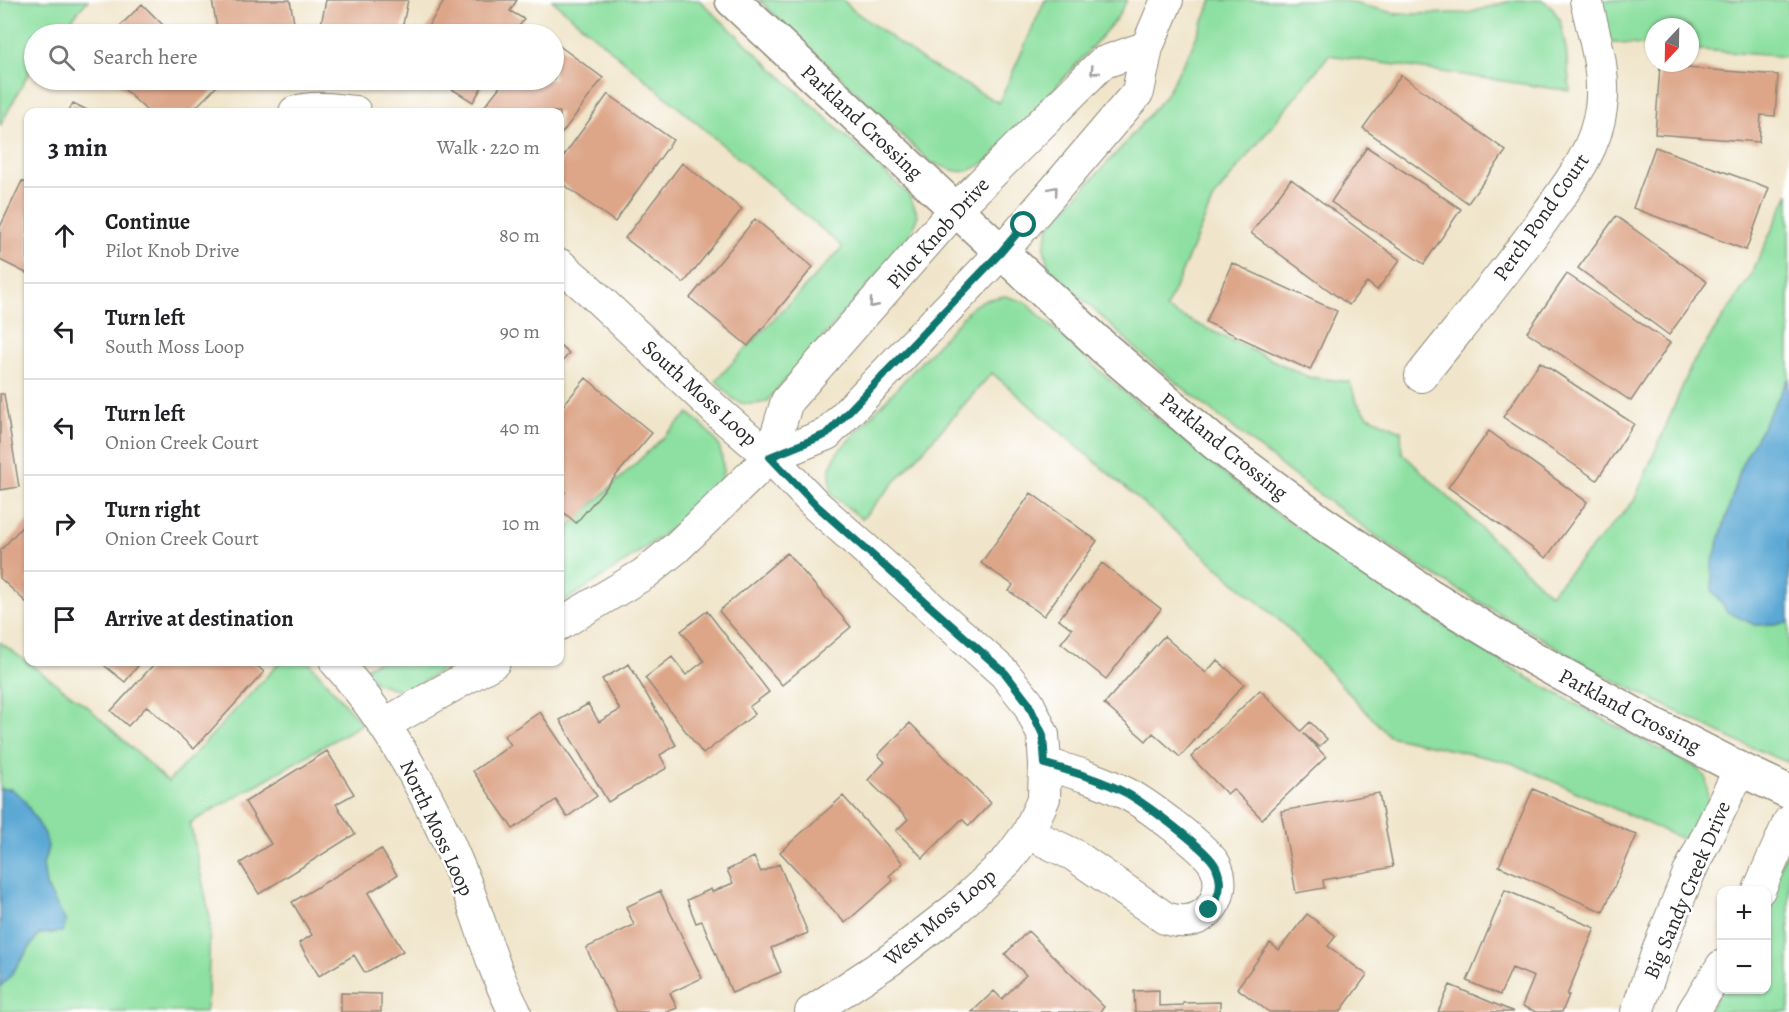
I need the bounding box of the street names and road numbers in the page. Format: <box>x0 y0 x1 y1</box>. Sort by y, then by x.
street label: Parkland Crossing <box>795 58 929 186</box>
street label: Perch Pond Court <box>1487 148 1595 286</box>
street label: Pilot Knob Drive <box>880 171 996 295</box>
street label: South Moss Loop <box>636 334 764 452</box>
street label: Parkland Crossing <box>1154 386 1294 507</box>
street label: Parkland Crossing <box>1554 662 1706 760</box>
street label: North Moss Loop <box>393 755 481 901</box>
street label: Big Sandy Creek Drive <box>1637 797 1737 983</box>
street label: West Moss Loop <box>877 862 1002 973</box>

